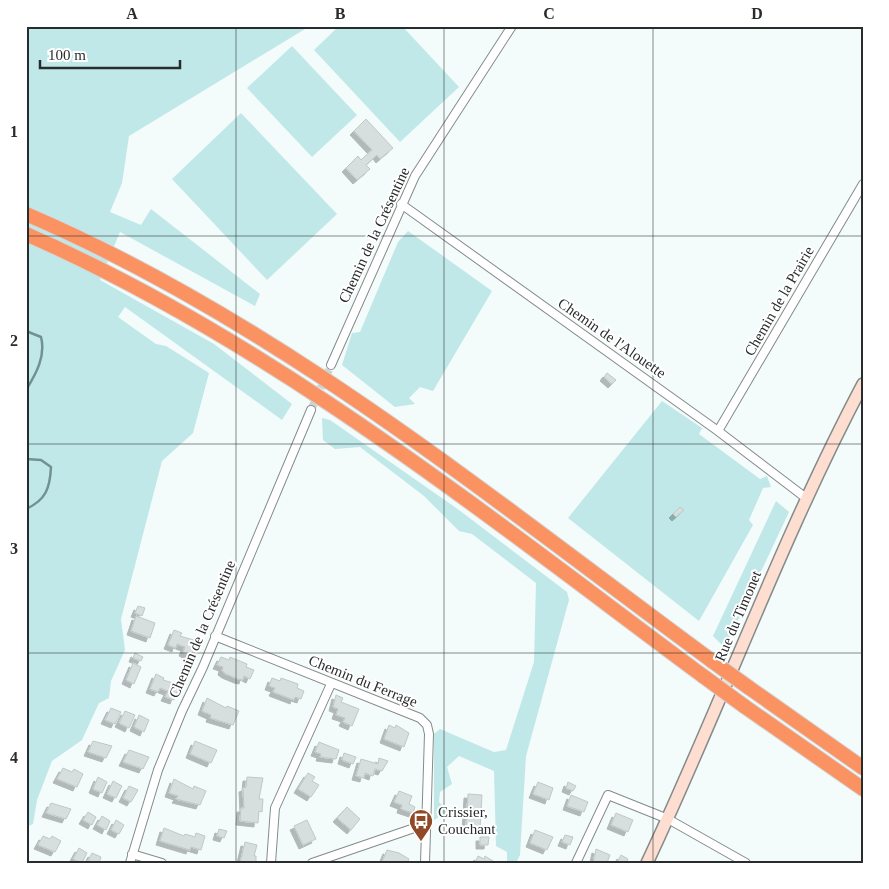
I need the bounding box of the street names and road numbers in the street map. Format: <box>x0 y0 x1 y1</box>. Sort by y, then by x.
street label: Chemin de la Crésentine <box>335 164 413 305</box>
street label: Chemin de la Prairie <box>741 243 817 359</box>
street label: Chemin de l'Alouette <box>555 295 669 381</box>
street label: Chemin de la Crésentine <box>166 558 238 700</box>
street label: Rue du Timonet <box>712 568 765 664</box>
street label: Chemin du Ferrage <box>306 652 420 710</box>

